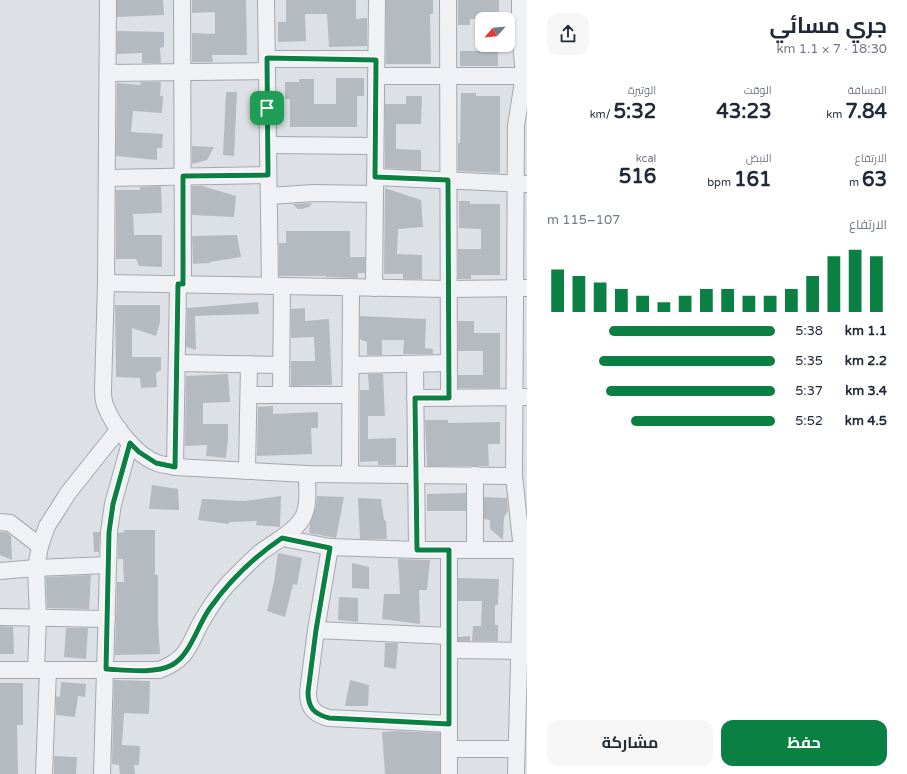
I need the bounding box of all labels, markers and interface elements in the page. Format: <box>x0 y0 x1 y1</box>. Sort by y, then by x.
north arrow <box>475 12 515 52</box>
map controls <box>475 12 515 52</box>
button: share <box>547 13 589 55</box>
text: جري مسائي <box>770 13 887 39</box>
text: 18:30 · 7 × 1.1 km <box>776 41 887 57</box>
text: الوتيرة <box>628 84 656 97</box>
text: الوقت <box>744 84 772 97</box>
text: المسافة <box>848 84 887 97</box>
pin <box>250 91 284 125</box>
icon: arrive <box>256 97 278 119</box>
text: 5:32 <box>613 100 656 124</box>
text: 43:23 <box>716 100 772 124</box>
text: 7.84 <box>845 100 887 124</box>
text: /km <box>590 108 613 121</box>
text: km <box>826 108 845 121</box>
text: kcal <box>636 152 656 165</box>
text: النبض <box>746 152 772 165</box>
text: الارتفاع <box>855 152 887 165</box>
text: 516 <box>619 165 656 189</box>
text: 161 <box>734 168 772 192</box>
text: 63 <box>862 168 887 192</box>
text: bpm <box>707 176 734 189</box>
text: m <box>849 176 862 189</box>
text: 107–115 m <box>547 212 620 228</box>
text: الارتفاع <box>849 217 887 233</box>
text: 5:38 <box>795 323 823 339</box>
text: 1.1 km <box>845 323 887 339</box>
text: 5:35 <box>795 353 823 369</box>
text: 2.2 km <box>845 353 887 369</box>
text: 5:37 <box>795 383 823 399</box>
text: 3.4 km <box>845 383 887 399</box>
text: 5:52 <box>795 413 823 429</box>
text: 4.5 km <box>845 413 887 429</box>
button: مشاركة <box>547 720 713 766</box>
button: حفظ <box>721 720 887 766</box>

